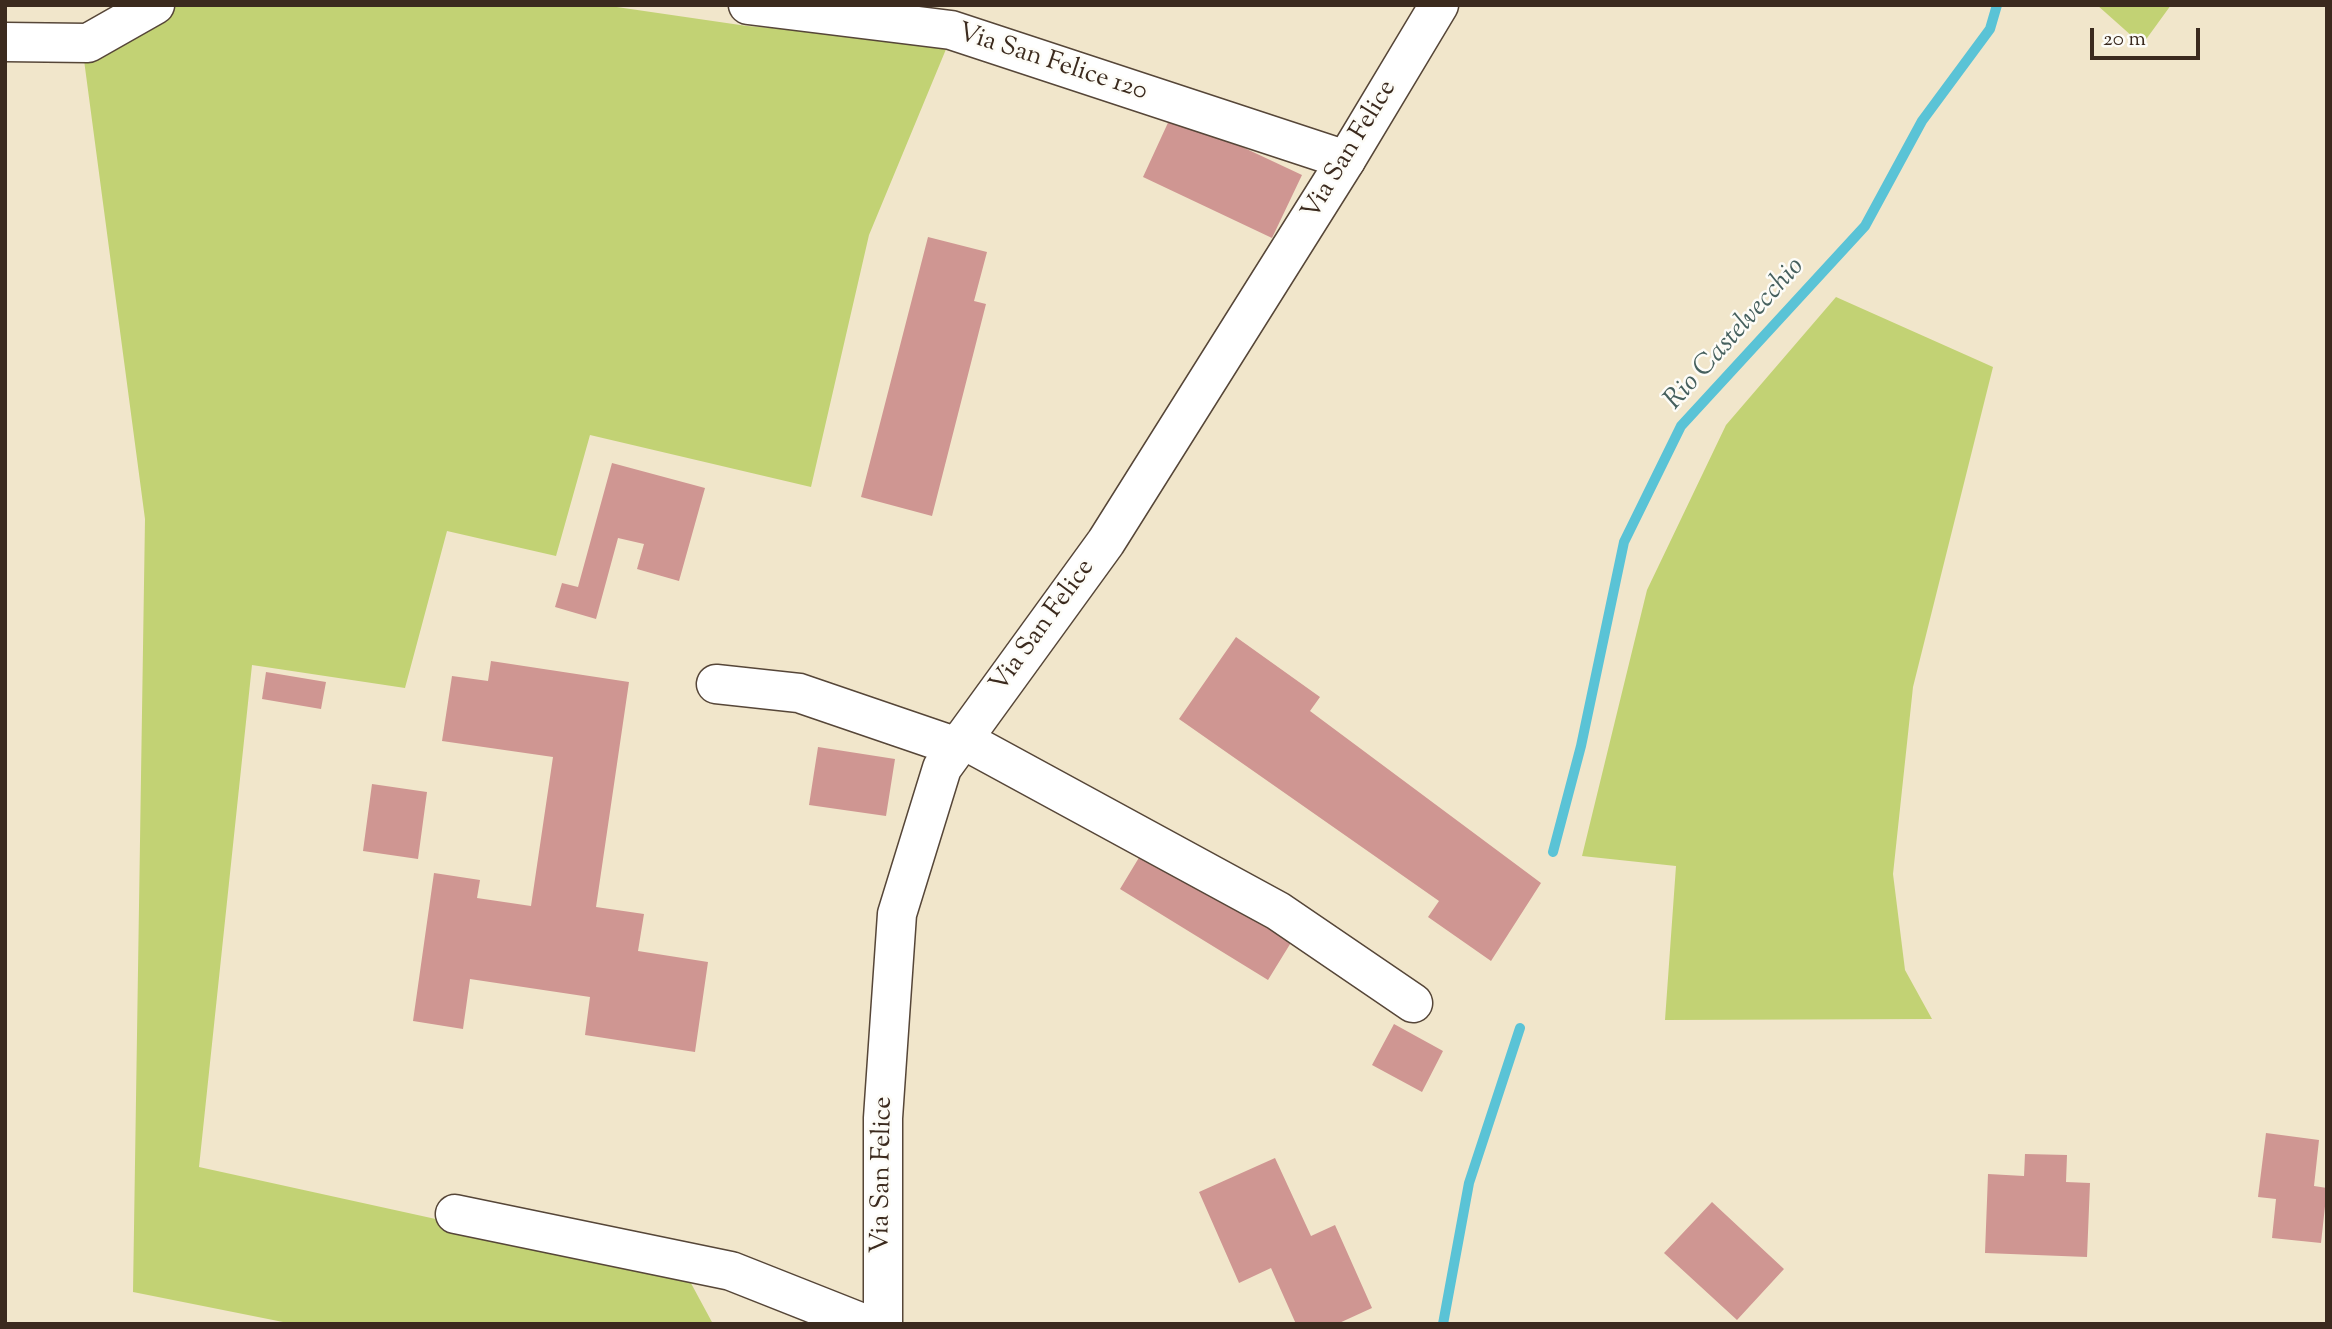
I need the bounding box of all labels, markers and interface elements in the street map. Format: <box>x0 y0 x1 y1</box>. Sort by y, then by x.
scale bar <box>2094 14 2204 58</box>
street label: Via San Felice 120 <box>953 19 1151 109</box>
text: 20 m <box>2103 25 2146 55</box>
street label: Via San Felice <box>1297 76 1405 226</box>
water label: Rio Castelvecchio <box>1659 252 1813 418</box>
street label: Via San Felice <box>985 554 1103 700</box>
street label: Via San Felice <box>867 1096 901 1254</box>

